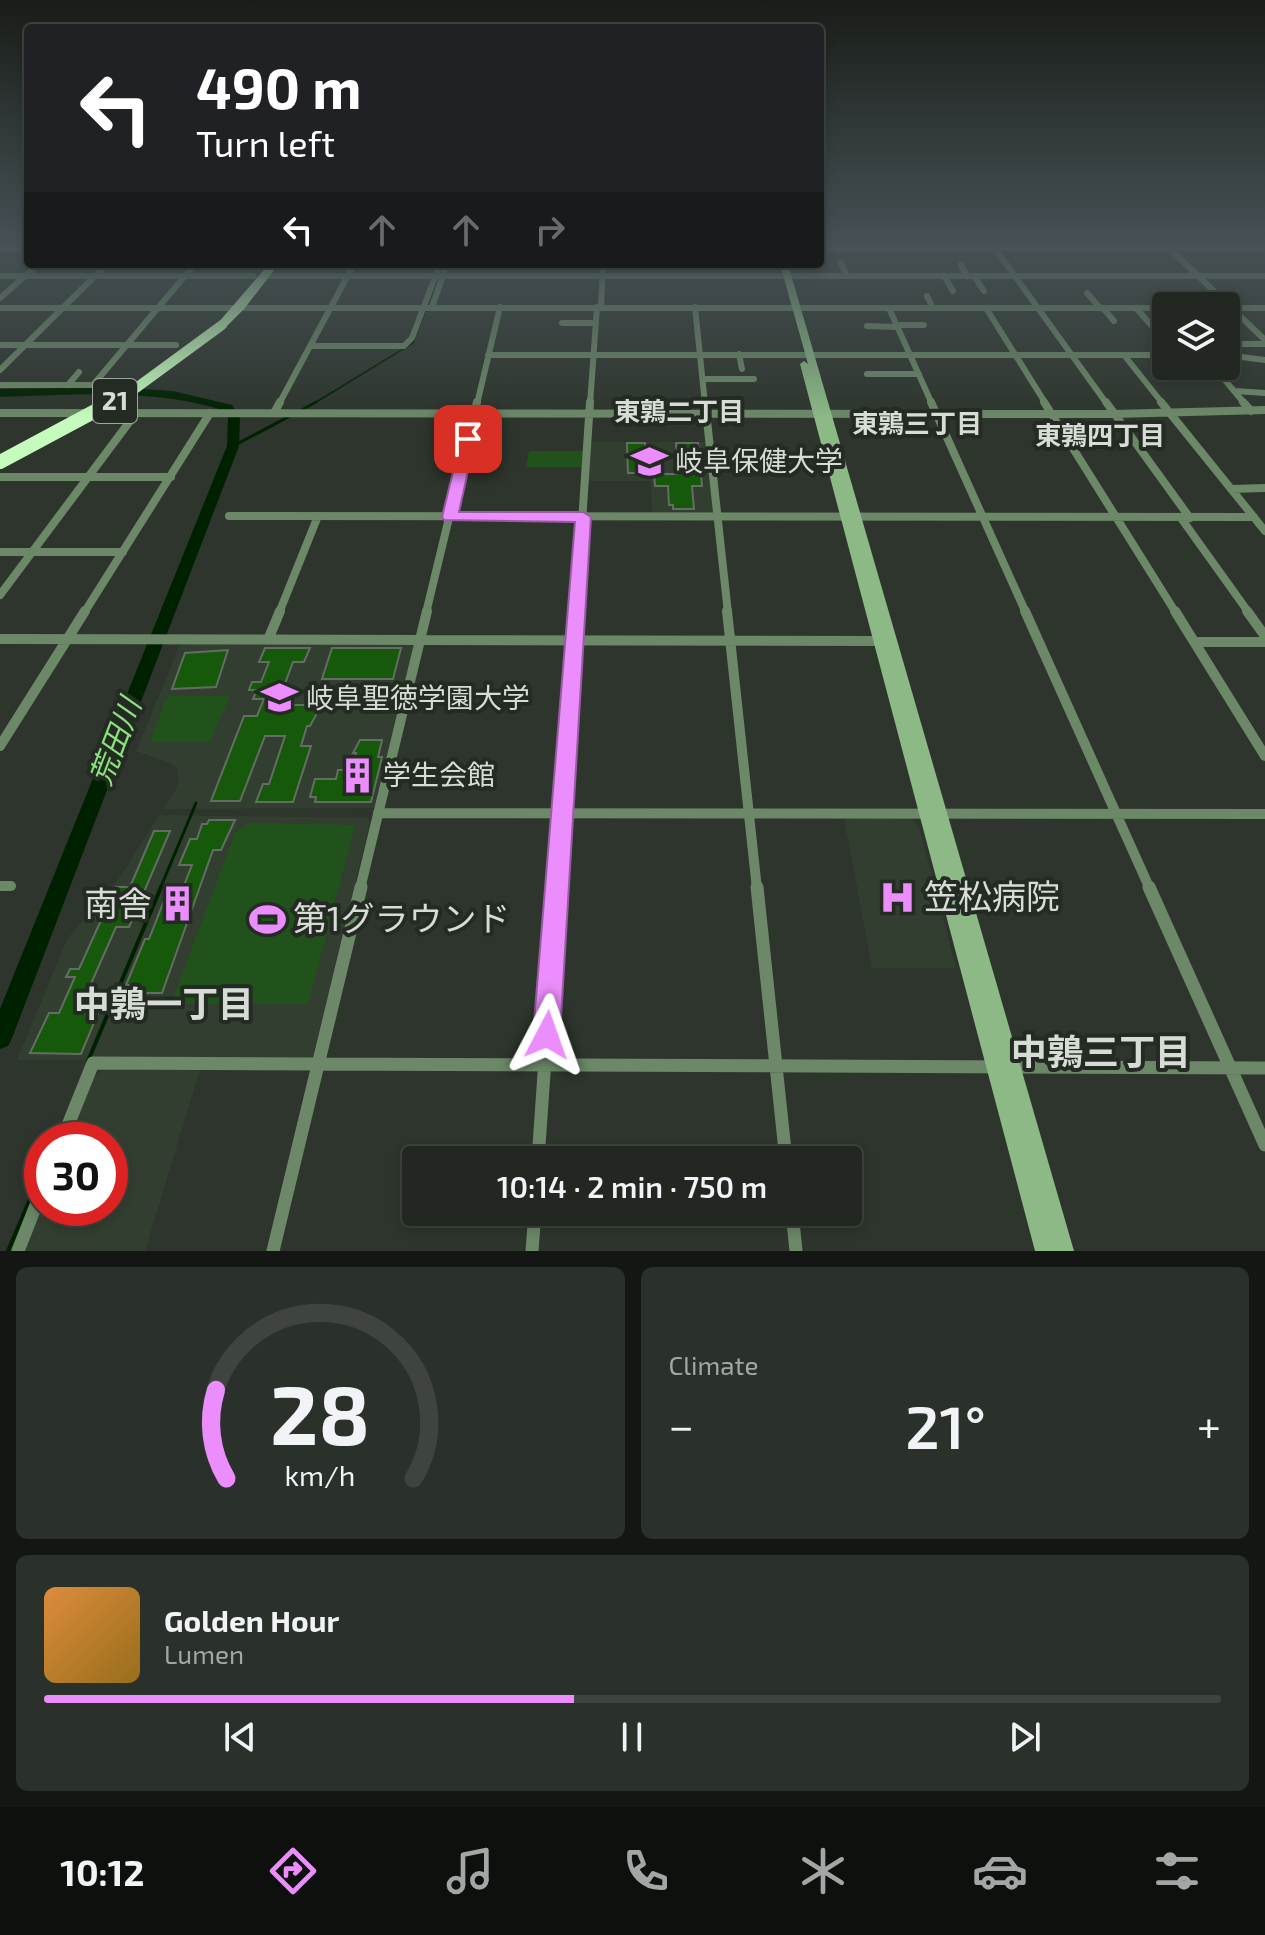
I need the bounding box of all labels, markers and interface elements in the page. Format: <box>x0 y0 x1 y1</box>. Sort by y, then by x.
text: 490 m <box>196 53 361 120</box>
icon: left <box>64 56 168 160</box>
text: Turn left <box>196 121 335 164</box>
icon: left <box>276 208 320 252</box>
icon: ahead <box>360 208 404 252</box>
icon: ahead <box>444 208 488 252</box>
icon: right <box>528 208 572 252</box>
map controls <box>1152 292 1240 380</box>
button: layers <box>1152 292 1240 380</box>
road number: 21 <box>93 379 137 423</box>
district label: 東鶉二丁目 <box>614 395 744 426</box>
pin <box>434 405 502 473</box>
district label: 東鶉三丁目 <box>852 407 982 438</box>
icon: arrive <box>446 417 490 461</box>
district label: 東鶉四丁目 <box>1035 419 1165 450</box>
school or university icon: 岐阜保健大学 <box>630 442 668 480</box>
place label: 岐阜保健大学 <box>675 443 843 477</box>
school or university icon: 岐阜聖徳学園大学 <box>261 679 299 717</box>
place label: 岐阜聖徳学園大学 <box>306 680 530 714</box>
water label: 荒田川 <box>81 690 148 790</box>
building icon: 学生会館 <box>338 756 376 794</box>
place label: 学生会館 <box>383 757 495 791</box>
place label: 笠松病院 <box>924 875 1060 916</box>
hospital icon: 笠松病院 <box>879 878 917 916</box>
place label: 南舎 <box>84 882 152 923</box>
building icon: 南舎 <box>159 885 197 923</box>
place label: 第1グラウンド <box>293 897 511 938</box>
sports icon: 第1グラウンド <box>248 900 286 938</box>
district label: 中鶉一丁目 <box>74 981 254 1024</box>
position arrow <box>505 993 589 1077</box>
district label: 中鶉三丁目 <box>1011 1029 1191 1072</box>
speed limit sign: 30 <box>24 1122 128 1226</box>
text: 10:14 · 2 min · 750 m <box>497 1168 767 1204</box>
text: Climate <box>669 1349 758 1380</box>
text: 28 <box>270 1362 370 1462</box>
text: 21° <box>905 1389 986 1461</box>
text: − <box>669 1398 694 1451</box>
text: + <box>1197 1398 1221 1451</box>
text: km/h <box>285 1457 356 1492</box>
text: Golden Hour <box>164 1602 339 1638</box>
text: Lumen <box>164 1638 244 1669</box>
icon: previous <box>218 1715 262 1759</box>
icon: pause <box>610 1715 654 1759</box>
icon: next <box>1003 1715 1047 1759</box>
icon: directions <box>265 1843 321 1899</box>
icon: music <box>442 1843 498 1899</box>
icon: phone <box>618 1843 674 1899</box>
icon: climate <box>795 1843 851 1899</box>
icon: car <box>972 1843 1028 1899</box>
icon: filters <box>1149 1843 1205 1899</box>
text: 10:12 <box>60 1850 144 1893</box>

